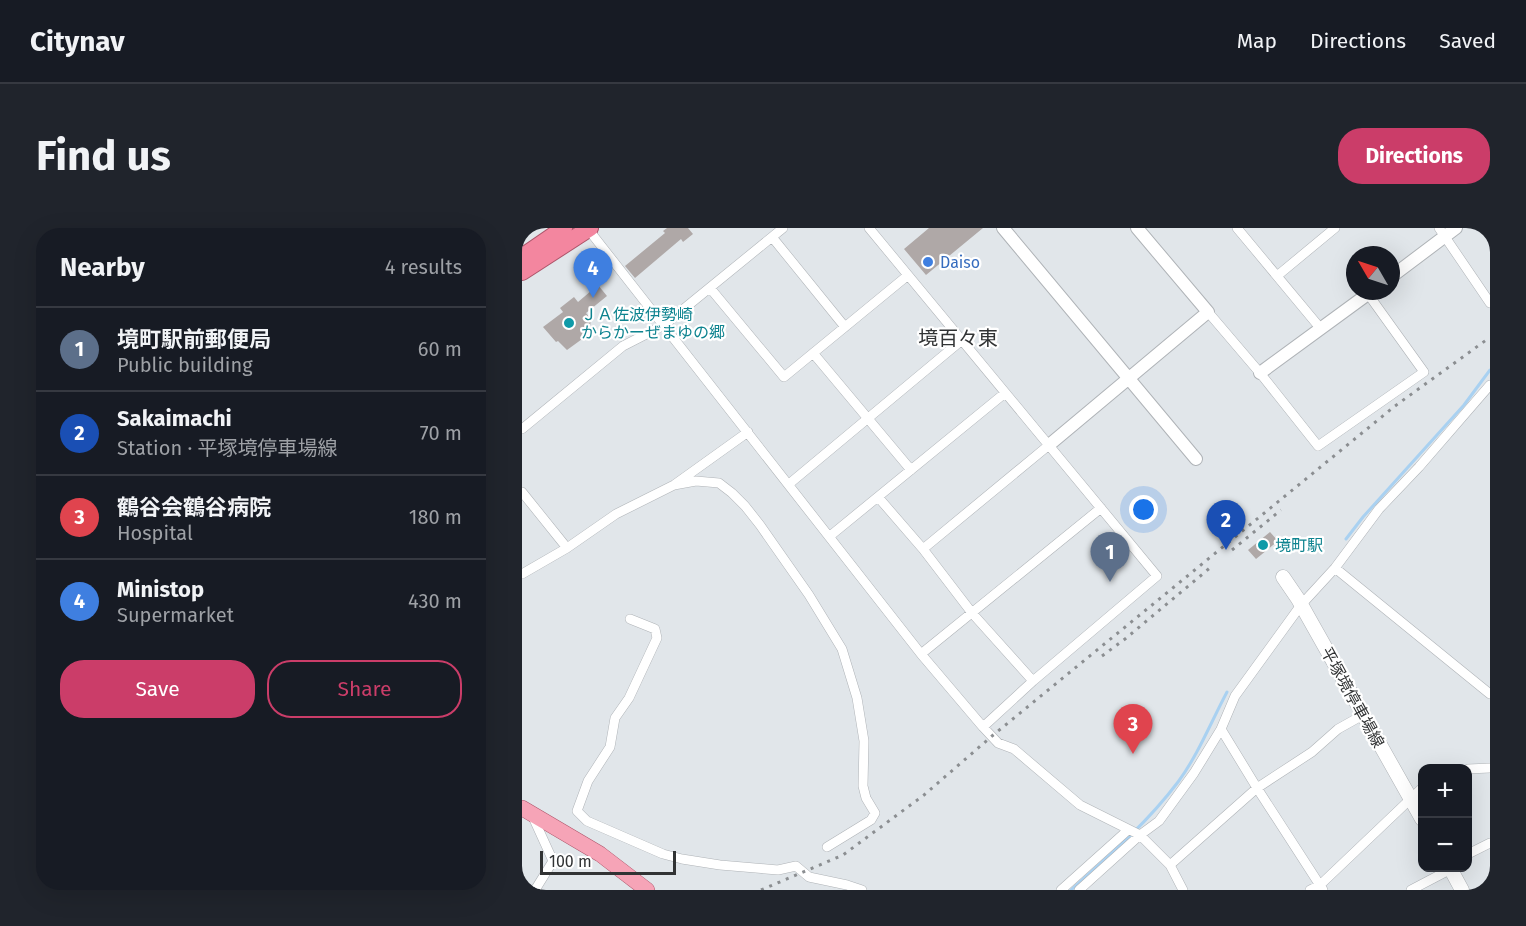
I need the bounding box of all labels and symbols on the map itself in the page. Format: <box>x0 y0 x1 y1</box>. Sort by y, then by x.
north arrow <box>1346 246 1400 300</box>
pin: 4 <box>574 248 612 298</box>
place label: Daiso <box>940 253 980 272</box>
marker: Daiso <box>921 255 935 269</box>
place label: ＪＡ佐波伊勢崎 からかーぜまゆの郷 <box>581 305 725 342</box>
marker: ＪＡ佐波伊勢崎 からかーぜまゆの郷 <box>562 316 576 330</box>
district label: 境百々東 <box>918 326 998 350</box>
your location <box>1129 495 1158 524</box>
pin: 2 <box>1206 500 1246 550</box>
pin: 1 <box>1090 532 1130 582</box>
place label: 境町駅 <box>1275 536 1323 555</box>
marker: 境町駅 <box>1256 538 1270 552</box>
street label: 平塚境停車場線 <box>1317 644 1388 751</box>
pin: 3 <box>1114 704 1152 754</box>
scale bar <box>540 848 676 876</box>

